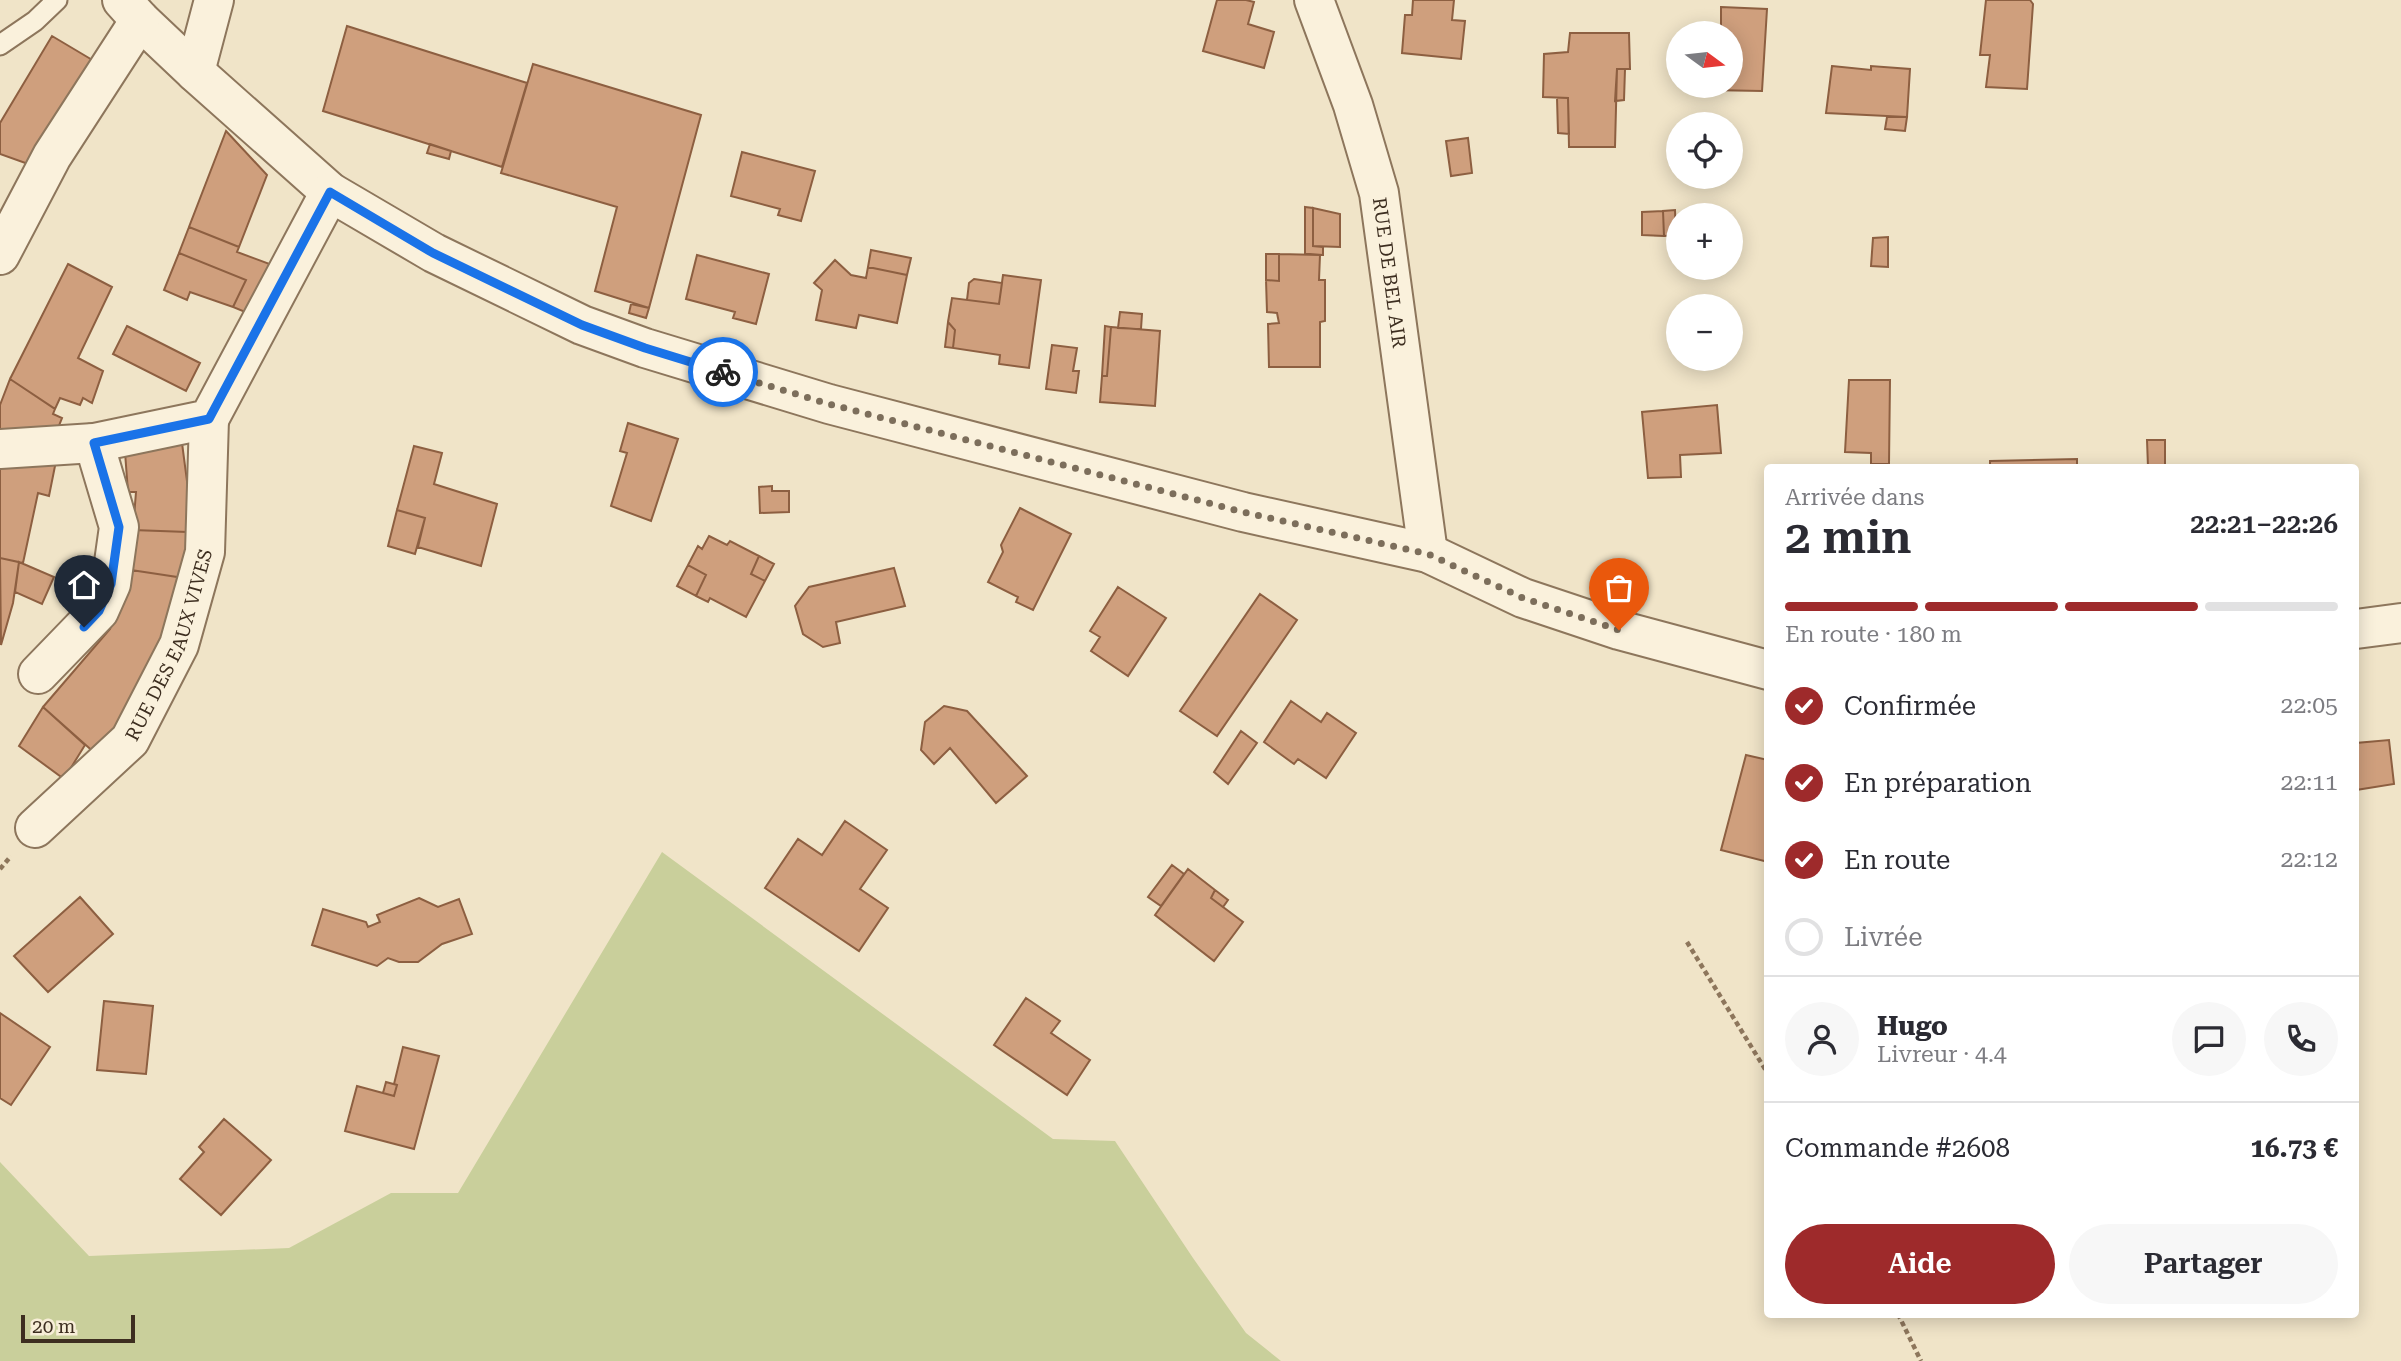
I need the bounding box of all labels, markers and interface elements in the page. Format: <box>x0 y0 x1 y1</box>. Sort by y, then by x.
north arrow <box>1666 21 1743 98</box>
map controls <box>1666 21 1743 371</box>
button: locate <box>1666 112 1743 189</box>
street label: RUE DE BEL AIR <box>1368 196 1411 349</box>
button: + <box>1666 203 1743 280</box>
button: − <box>1666 294 1743 371</box>
courier <box>688 337 758 407</box>
icon: bike <box>704 353 742 391</box>
text: Arrivée dans <box>1785 484 1924 511</box>
text: 22:21–22:26 <box>2190 509 2338 539</box>
text: 2 min <box>1785 510 1912 564</box>
street label: RUE DES EAUX VIVES <box>121 546 217 745</box>
pin <box>54 555 114 627</box>
pin <box>1589 558 1649 630</box>
icon: home <box>65 566 103 604</box>
icon: bag <box>1600 569 1638 607</box>
text: En route · 180 m <box>1785 621 1962 648</box>
icon: check <box>1785 687 1823 725</box>
text: Confirmée <box>1844 691 1976 721</box>
text: 22:05 <box>2281 692 2338 719</box>
icon: check <box>1785 764 1823 802</box>
text: En préparation <box>1844 768 2032 798</box>
text: 22:11 <box>2281 769 2338 796</box>
icon: check <box>1785 841 1823 879</box>
text: En route <box>1844 845 1950 875</box>
text: 22:12 <box>2281 846 2338 873</box>
text: Livrée <box>1844 922 1923 952</box>
button: person <box>1785 1002 1859 1076</box>
button: chat <box>2172 1002 2246 1076</box>
button: phone <box>2264 1002 2338 1076</box>
text: Hugo <box>1877 1011 1948 1041</box>
text: Livreur · 4.4 <box>1877 1041 2007 1068</box>
text: Commande #2608 <box>1785 1133 2010 1163</box>
text: 16.73 € <box>2250 1133 2338 1163</box>
button: Aide <box>1785 1224 2055 1304</box>
button: Partager <box>2069 1224 2338 1304</box>
scale bar <box>21 1312 135 1344</box>
text: 20 m <box>32 1315 75 1338</box>

